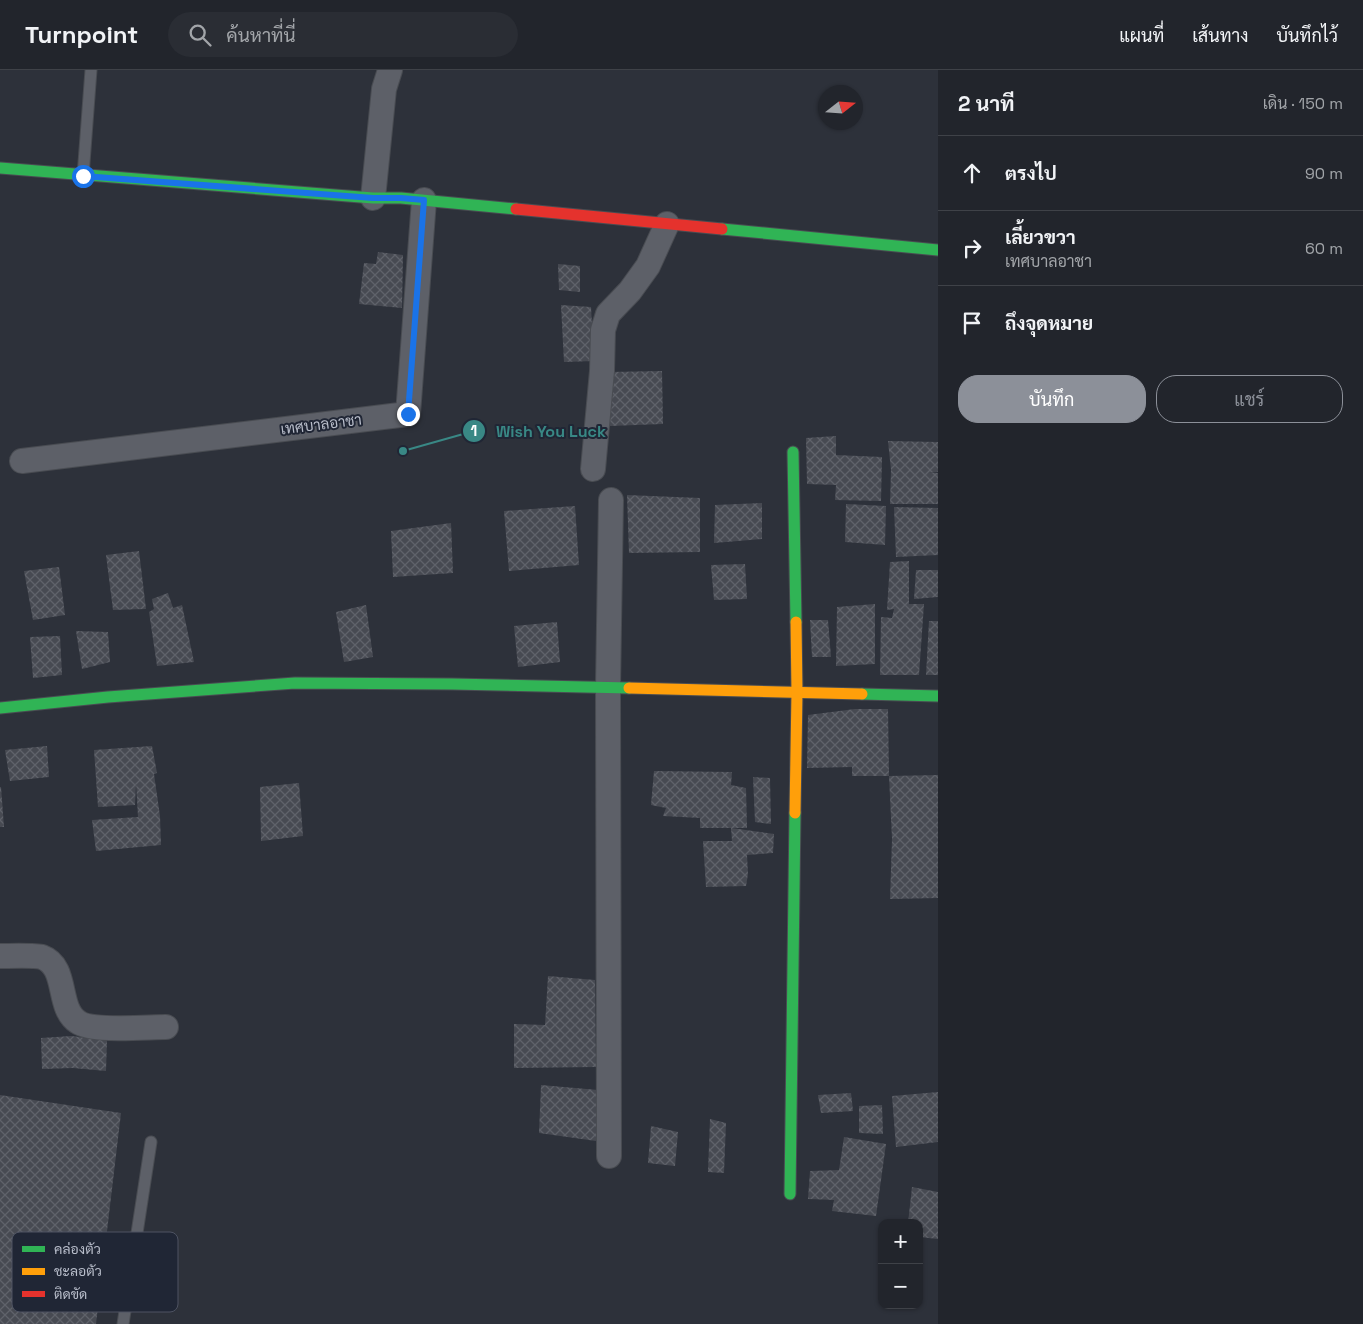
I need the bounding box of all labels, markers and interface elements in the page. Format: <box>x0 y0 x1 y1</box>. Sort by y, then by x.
search box <box>168 12 518 57</box>
text: Turnpoint <box>25 19 138 50</box>
icon: search <box>186 21 214 49</box>
text: ค้นหาที่นี่ <box>226 23 296 48</box>
text: แผนที่ <box>1119 24 1164 47</box>
text: เส้นทาง <box>1192 24 1248 47</box>
text: บันทึกไว้ <box>1276 24 1338 47</box>
north arrow <box>818 85 863 130</box>
text: 2 นาที <box>958 90 1014 117</box>
text: เดิน · 150 m <box>1263 93 1343 114</box>
icon: ahead <box>958 159 986 187</box>
text: ตรงไป <box>1005 161 1057 186</box>
text: 90 m <box>1305 163 1343 184</box>
route start <box>72 165 95 188</box>
text: เลี้ยวขวา <box>1005 225 1076 250</box>
icon: right <box>958 234 986 262</box>
text: 60 m <box>1305 238 1343 259</box>
text: เทศบาลอาชา <box>1005 251 1092 272</box>
icon: arrive <box>958 309 986 337</box>
text: ถึงจุดหมาย <box>1005 311 1093 336</box>
button: บันทึก <box>958 375 1146 423</box>
button: แชร์ <box>1156 375 1343 423</box>
route end <box>397 403 420 426</box>
street label: เทศบาลอาชา <box>279 410 363 438</box>
callout: Wish You Luck <box>461 416 616 447</box>
text: 1 <box>471 421 477 440</box>
text: Wish You Luck <box>496 421 606 442</box>
map controls <box>878 1219 923 1309</box>
button: + <box>878 1219 923 1264</box>
legend <box>12 1232 178 1312</box>
text: คล่องตัว <box>54 1240 101 1258</box>
text: ชะลอตัว <box>54 1262 102 1280</box>
button: − <box>878 1264 923 1309</box>
text: ติดขัด <box>54 1285 87 1303</box>

